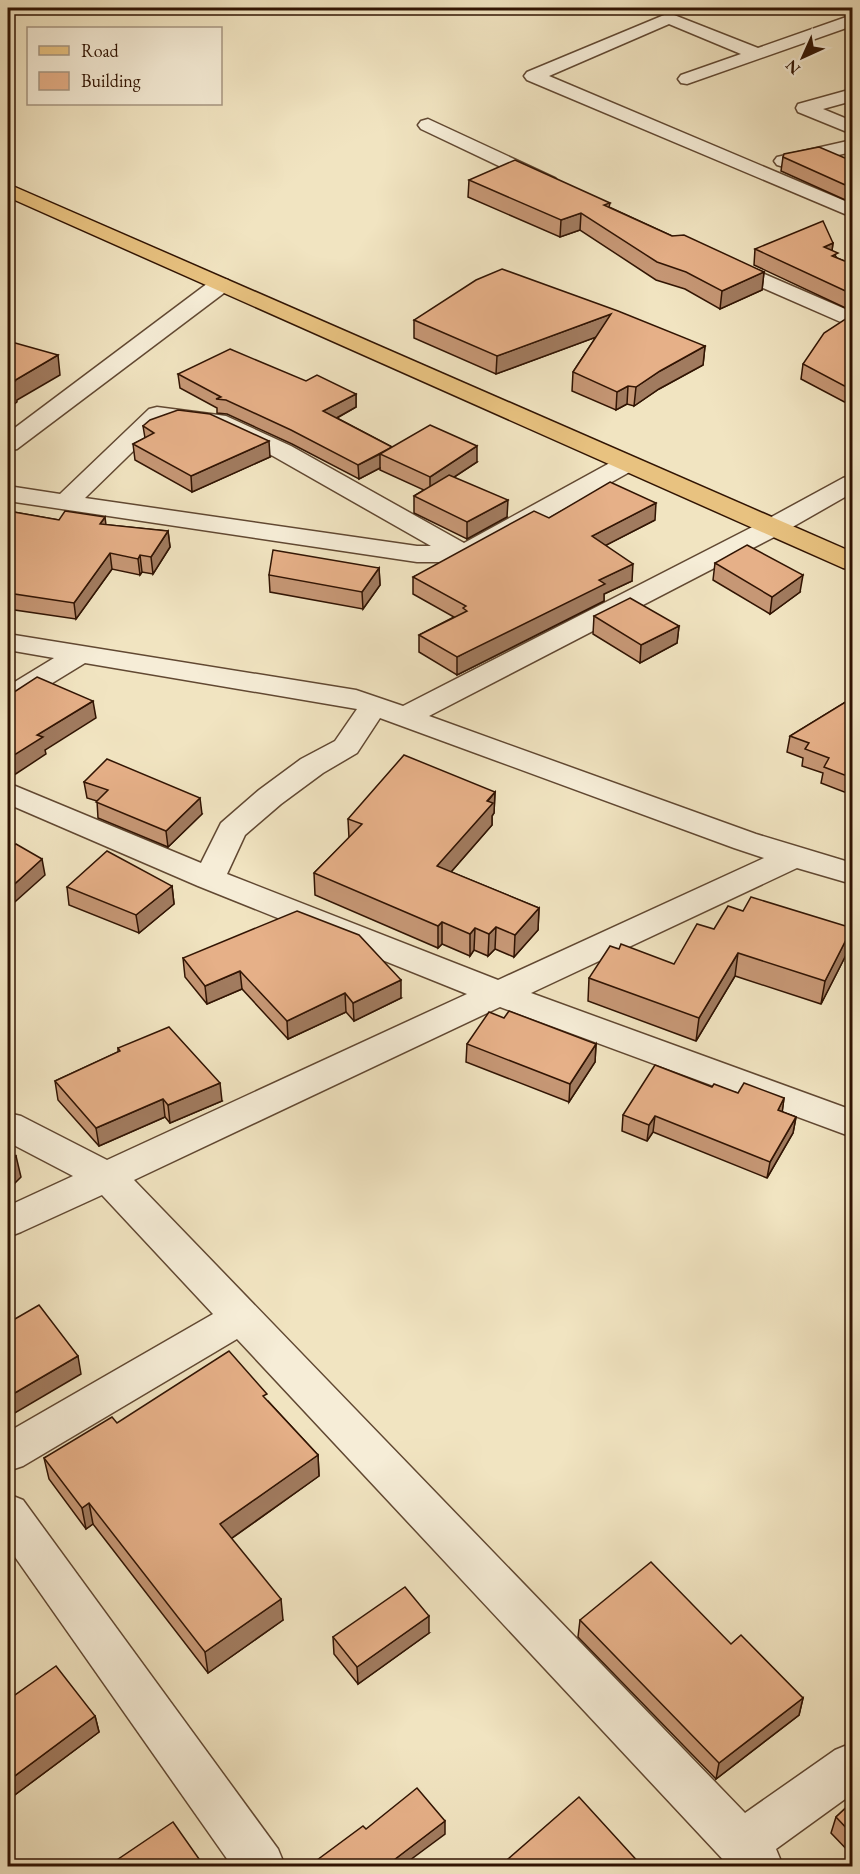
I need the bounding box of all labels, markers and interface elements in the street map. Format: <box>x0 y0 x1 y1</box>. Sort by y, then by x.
legend <box>27 27 222 105</box>
north arrow <box>773 27 833 87</box>
text: Road <box>81 39 120 62</box>
text: N <box>781 55 805 79</box>
text: Building <box>81 69 141 92</box>

